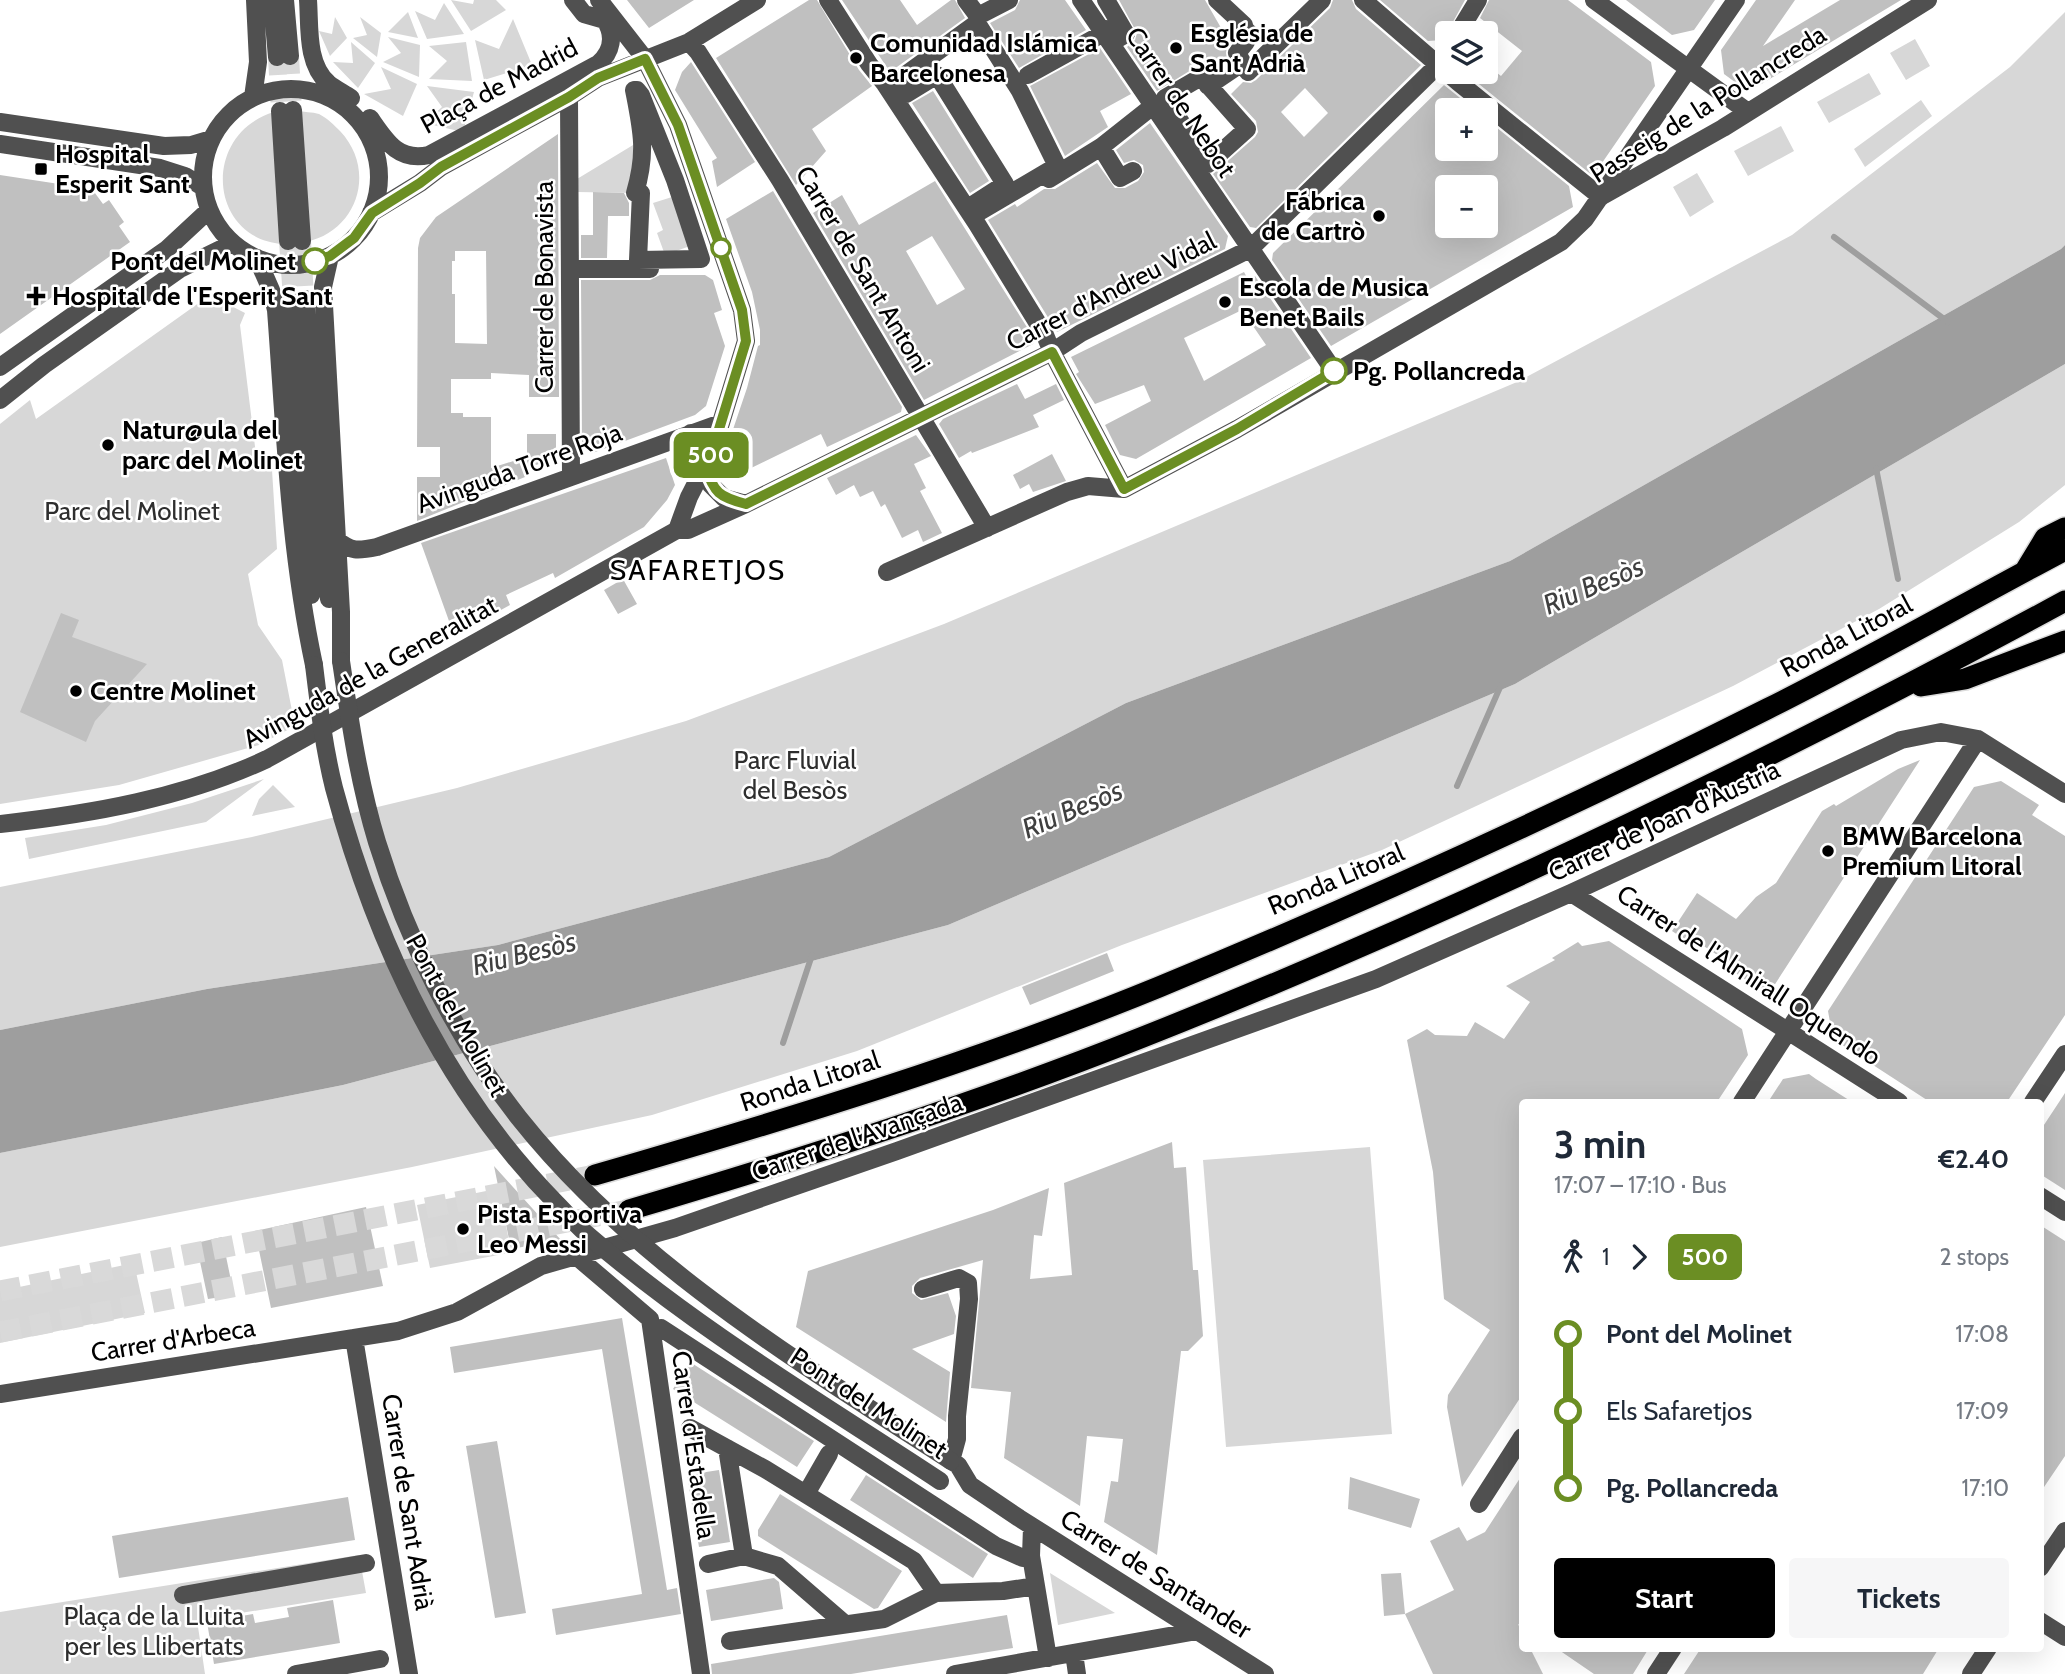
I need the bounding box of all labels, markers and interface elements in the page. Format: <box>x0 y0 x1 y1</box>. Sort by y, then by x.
place label: Església de Sant Adrià <box>1190 17 1313 79</box>
street label: Passeig de la Pollancreda <box>1584 18 1832 190</box>
street label: Carrer de Nebot <box>1119 21 1243 183</box>
map controls <box>1435 21 1498 238</box>
button: layers <box>1435 21 1498 84</box>
place label: Comunidad Islámica Barcelonesa <box>870 27 1098 89</box>
street label: Plaça de Madrid <box>415 31 583 141</box>
marker: Església de Sant Adrià <box>1168 40 1184 56</box>
marker: Comunidad Islámica Barcelonesa <box>848 50 864 66</box>
button: + <box>1435 98 1498 161</box>
place label: Hospital Esperit Sant <box>55 138 190 200</box>
street label: Carrer de Sant Antoni <box>789 160 937 378</box>
marker: Hospital Esperit Sant <box>33 161 49 177</box>
button: − <box>1435 175 1498 238</box>
street label: Carrer de Bonavista <box>528 180 560 393</box>
place label: Fábrica de Cartrò <box>1261 185 1365 247</box>
marker: Fábrica de Cartrò <box>1371 208 1387 224</box>
street label: Carrer d'Andreu Vidal <box>1001 224 1221 358</box>
unlabelled marker <box>711 238 731 258</box>
place label: Pont del Molinet <box>110 245 296 277</box>
marker: Pont del Molinet <box>302 248 328 274</box>
place label: Escola de Musica Benet Bails <box>1239 271 1429 333</box>
place label: Hospital de l'Esperit Sant <box>52 280 332 312</box>
marker: Hospital de l'Esperit Sant <box>26 286 46 306</box>
marker: Escola de Musica Benet Bails <box>1217 294 1233 310</box>
place label: Pg. Pollancreda <box>1353 355 1525 387</box>
marker: Pg. Pollancreda <box>1321 358 1347 384</box>
place label: Natur@ula del parc del Molinet <box>122 414 303 476</box>
street label: Avinguda Torre Roja <box>412 416 626 520</box>
line badge: 500 <box>671 432 751 478</box>
marker: Natur@ula del parc del Molinet <box>100 437 116 453</box>
text: 500 <box>688 440 734 469</box>
park label: Parc del Molinet <box>44 495 220 527</box>
water label: Riu Besòs <box>1538 549 1649 621</box>
district label: SAFARETJOS <box>610 553 786 587</box>
street label: Ronda Litoral <box>1775 588 1917 684</box>
street label: Avinguda de la Generalitat <box>237 589 503 755</box>
place label: Centre Molinet <box>90 675 256 707</box>
marker: Centre Molinet <box>68 683 84 699</box>
park label: Parc Fluvial del Besòs <box>734 744 856 806</box>
street label: Carrer de Joan d'Àustria <box>1543 753 1785 889</box>
water label: Riu Besòs <box>1017 773 1128 845</box>
place label: BMW Barcelona Premium Litoral <box>1842 820 2022 882</box>
street label: Ronda Litoral <box>1263 836 1409 922</box>
marker: BMW Barcelona Premium Litoral <box>1820 843 1836 859</box>
street label: Carrer de l'Almirall Oquendo <box>1611 878 1887 1072</box>
water label: Riu Besòs <box>468 924 580 982</box>
street label: Pont del Molinet <box>399 928 515 1102</box>
street label: Ronda Litoral <box>736 1043 884 1119</box>
street label: Carrer de l'Avançada <box>747 1086 967 1188</box>
text: 3 min <box>1554 1121 1646 1168</box>
text: €2.40 <box>1938 1143 2009 1175</box>
text: 17:07 – 17:10 · Bus <box>1554 1171 1727 1199</box>
place label: Pista Esportiva Leo Messi <box>477 1198 642 1260</box>
marker: Pista Esportiva Leo Messi <box>455 1221 471 1237</box>
icon: walk <box>1554 1238 1592 1276</box>
icon: forward <box>1620 1238 1658 1276</box>
text: 500 <box>1682 1242 1728 1271</box>
text: 1 <box>1602 1243 1610 1271</box>
text: 2 stops <box>1940 1243 2009 1271</box>
street label: Carrer d'Arbeca <box>89 1311 258 1369</box>
text: Pont del Molinet <box>1606 1318 1792 1350</box>
text: 17:08 <box>1955 1320 2009 1348</box>
street label: Pont del Molinet <box>784 1340 954 1466</box>
street label: Carrer d'Estadella <box>665 1349 723 1542</box>
street label: Carrer de Sant Adrià <box>375 1392 441 1613</box>
text: Els Safaretjos <box>1606 1395 1752 1427</box>
text: 17:09 <box>1956 1397 2009 1425</box>
text: Pg. Pollancreda <box>1606 1472 1778 1504</box>
text: 17:10 <box>1962 1474 2009 1502</box>
street label: Carrer de Santander <box>1055 1502 1258 1646</box>
button: Start <box>1554 1558 1775 1638</box>
button: Tickets <box>1789 1558 2009 1638</box>
park label: Plaça de la Lluita per les Llibertats <box>63 1600 245 1662</box>

